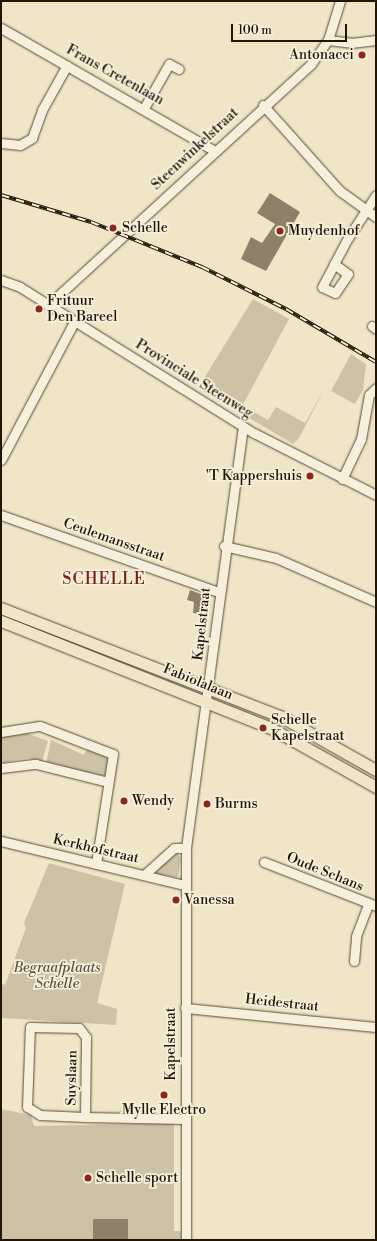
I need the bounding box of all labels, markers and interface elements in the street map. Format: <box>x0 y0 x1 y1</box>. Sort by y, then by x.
scale bar <box>233 16 349 42</box>
text: 100 m <box>238 23 272 38</box>
street label: Frans Cretenlaan <box>63 41 167 109</box>
place label: Antonacci <box>289 47 354 63</box>
marker: Antonacci <box>357 50 367 60</box>
street label: Steenwinkelstraat <box>148 104 242 194</box>
place label: Schelle <box>122 220 168 236</box>
marker: Schelle <box>107 222 119 234</box>
place label: Muydenhof <box>288 223 359 239</box>
marker: Muydenhof <box>275 226 285 236</box>
place label: Frituur Den Bareel <box>47 293 117 326</box>
marker: Frituur Den Bareel <box>34 304 44 314</box>
street label: Provinciale Steenweg <box>132 336 256 422</box>
place label: 'T Kappershuis <box>206 468 302 484</box>
marker: 'T Kappershuis <box>305 471 315 481</box>
street label: Ceulemansstraat <box>61 515 167 565</box>
district label: SCHELLE <box>62 569 146 589</box>
street label: Kapelstraat <box>190 587 214 661</box>
street label: Fabiolalaan <box>161 660 235 704</box>
place label: Schelle Kapelstraat <box>271 712 344 744</box>
marker: Schelle Kapelstraat <box>258 723 268 733</box>
place label: Wendy <box>132 793 174 809</box>
marker: Wendy <box>119 796 129 806</box>
place label: Burms <box>215 796 258 812</box>
marker: Burms <box>202 799 212 809</box>
street label: Kerkhofstraat <box>51 831 141 867</box>
street label: Oude Schans <box>284 849 366 895</box>
place label: Vanessa <box>184 892 235 908</box>
marker: Vanessa <box>171 895 181 905</box>
park label: Begraafplaats Schelle <box>14 960 100 992</box>
street label: Heidestraat <box>244 991 320 1015</box>
street label: Kapelstraat <box>163 1007 179 1081</box>
street label: Suyslaan <box>63 1050 81 1106</box>
marker: Mylle Electro <box>159 1090 169 1100</box>
place label: Mylle Electro <box>122 1102 206 1118</box>
place label: Schelle sport <box>96 1170 178 1186</box>
marker: Schelle sport <box>83 1173 93 1183</box>

